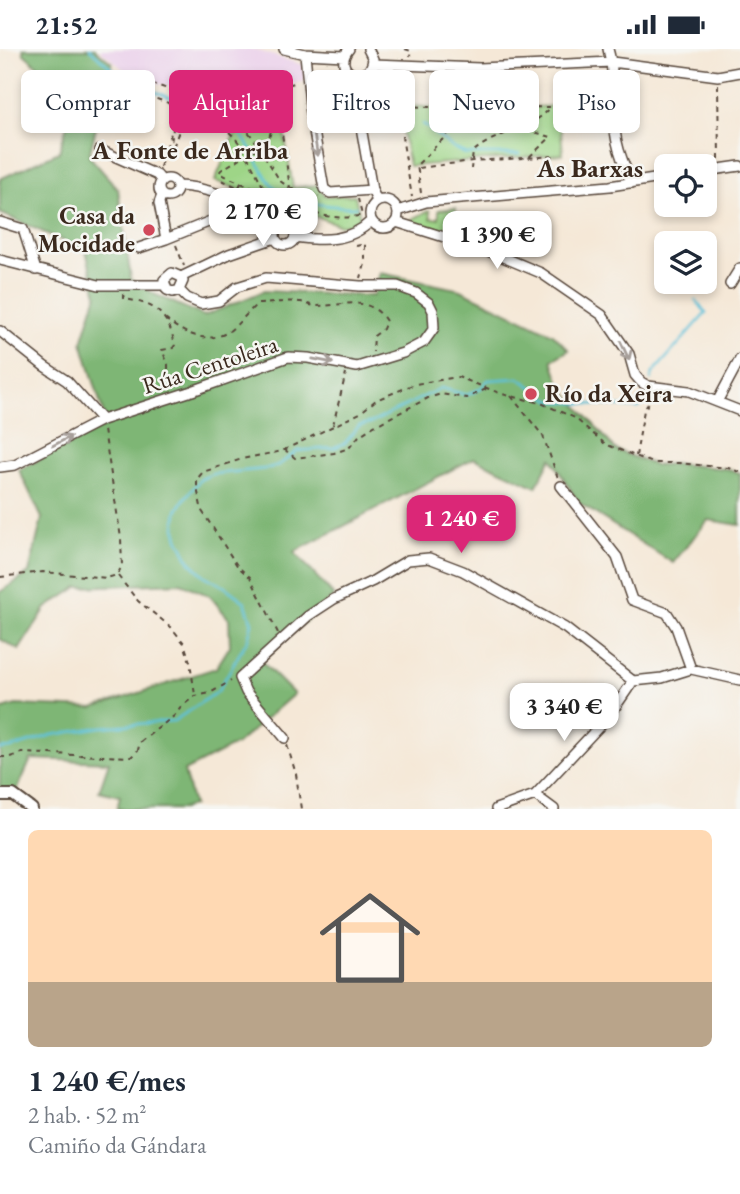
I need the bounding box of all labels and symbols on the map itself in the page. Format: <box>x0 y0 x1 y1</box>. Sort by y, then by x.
district label: A Fonte de Arriba <box>91 133 289 167</box>
one-way arrow <box>310 134 323 157</box>
district label: As Barxas <box>536 151 643 185</box>
pin: 2 170 € <box>198 189 328 248</box>
place label: Casa da Mocidade <box>38 200 135 259</box>
pin: 1 390 € <box>432 211 562 271</box>
marker: Casa da Mocidade <box>141 222 157 238</box>
street label: Rúa Centoleira <box>138 328 282 401</box>
one-way arrow <box>619 340 632 361</box>
one-way arrow <box>311 355 334 368</box>
place label: Río da Xeira <box>545 378 673 409</box>
marker: Río da Xeira <box>523 386 539 402</box>
one-way arrow <box>51 433 72 447</box>
pin: 1 240 € <box>396 496 526 555</box>
pin: 3 340 € <box>499 683 629 743</box>

